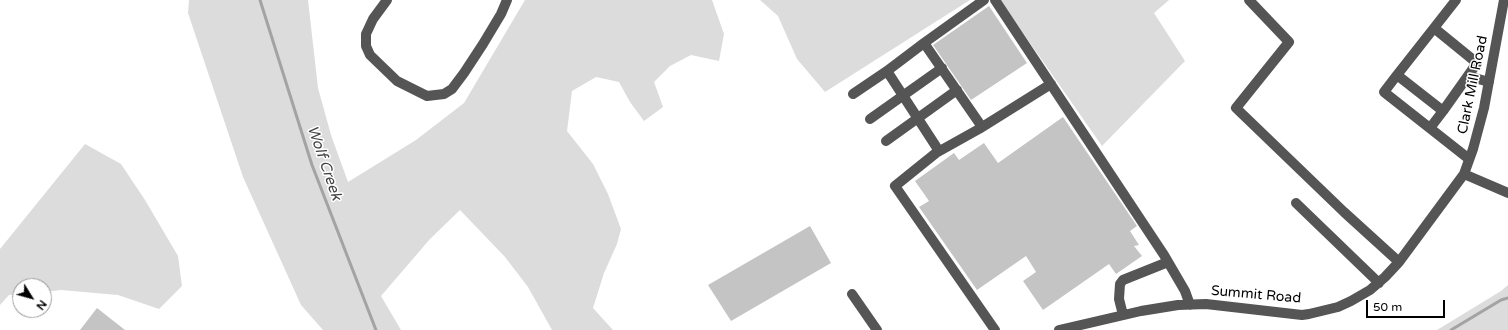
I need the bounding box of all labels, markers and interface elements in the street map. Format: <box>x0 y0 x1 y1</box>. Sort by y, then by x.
street label: Clark Mill Road <box>1454 34 1492 136</box>
water label: Wolf Creek <box>303 123 345 203</box>
north arrow <box>12 278 52 318</box>
street label: Summit Road <box>1210 283 1302 307</box>
scale bar <box>1368 292 1447 318</box>
text: N <box>33 297 49 312</box>
text: 50 m <box>1373 300 1402 314</box>

